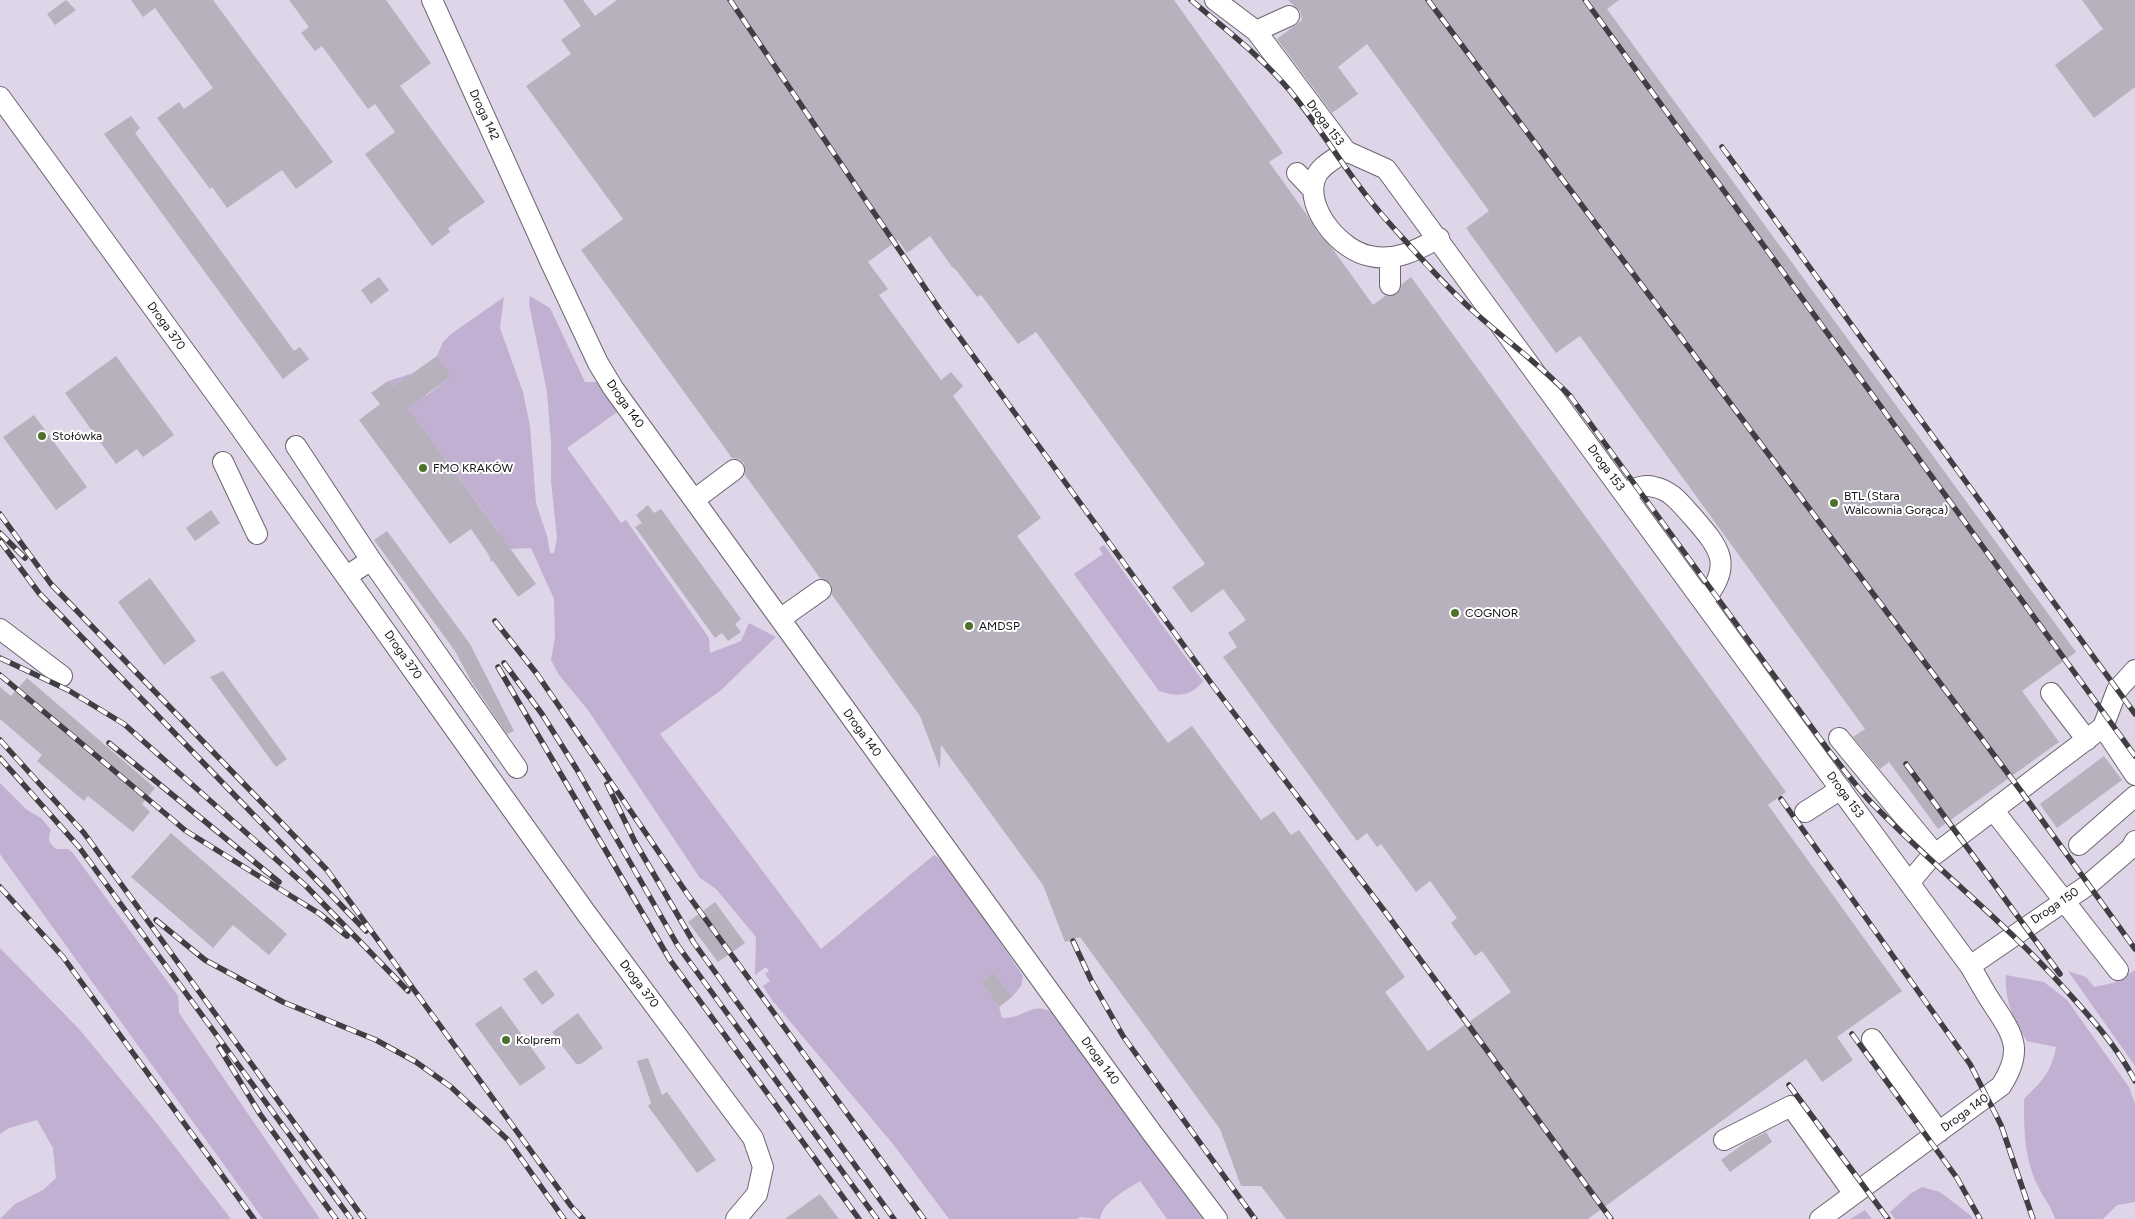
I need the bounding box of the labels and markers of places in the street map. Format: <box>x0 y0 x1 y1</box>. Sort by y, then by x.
place label: Stołówka <box>52 429 102 443</box>
marker: Stołówka <box>36 430 48 442</box>
place label: FMO KRAKÓW <box>433 461 513 475</box>
marker: FMO KRAKÓW <box>417 462 429 474</box>
place label: BTL (Stara Walcownia Gorąca) <box>1844 489 1948 517</box>
marker: BTL (Stara Walcownia Gorąca) <box>1828 497 1840 509</box>
place label: COGNOR <box>1465 606 1518 620</box>
marker: COGNOR <box>1449 607 1461 619</box>
place label: AMDSP <box>979 619 1020 633</box>
marker: AMDSP <box>963 620 975 632</box>
place label: Kolprem <box>516 1033 561 1047</box>
marker: Kolprem <box>500 1034 512 1046</box>

